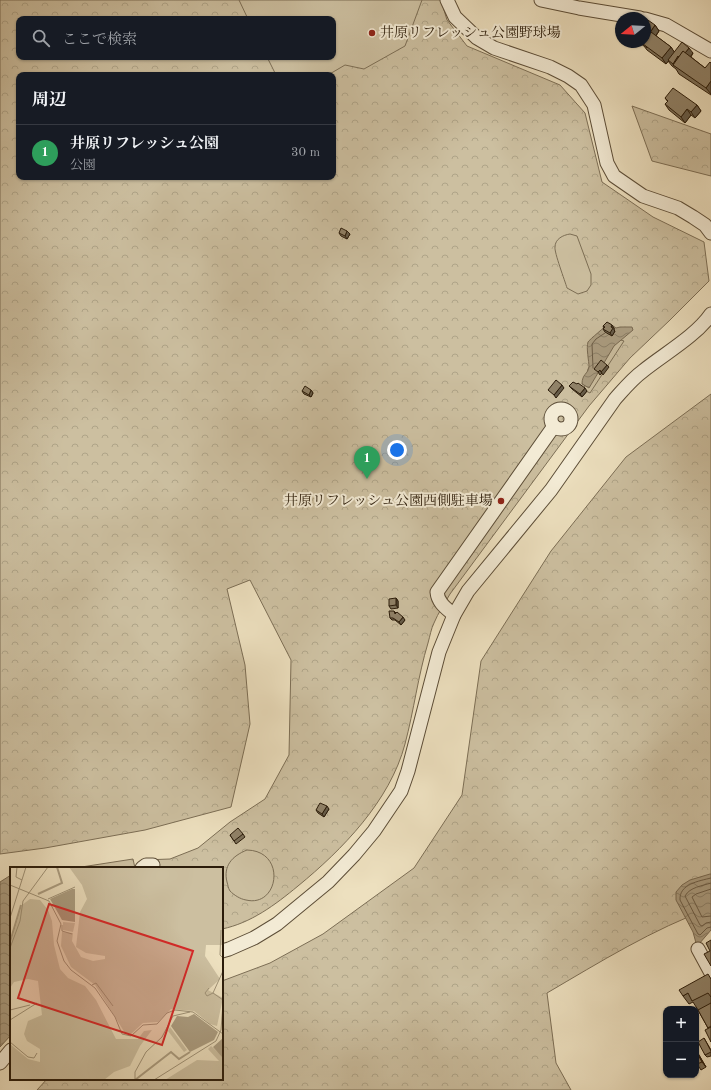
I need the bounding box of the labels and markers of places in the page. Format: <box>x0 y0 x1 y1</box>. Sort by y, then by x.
place label: 井原リフレッシュ公園野球場 <box>380 25 561 40</box>
marker: 井原リフレッシュ公園野球場 <box>367 28 377 38</box>
pin: 1 <box>354 446 380 479</box>
place label: 井原リフレッシュ公園西側駐車場 <box>284 493 493 508</box>
marker: 井原リフレッシュ公園西側駐車場 <box>496 496 506 506</box>

